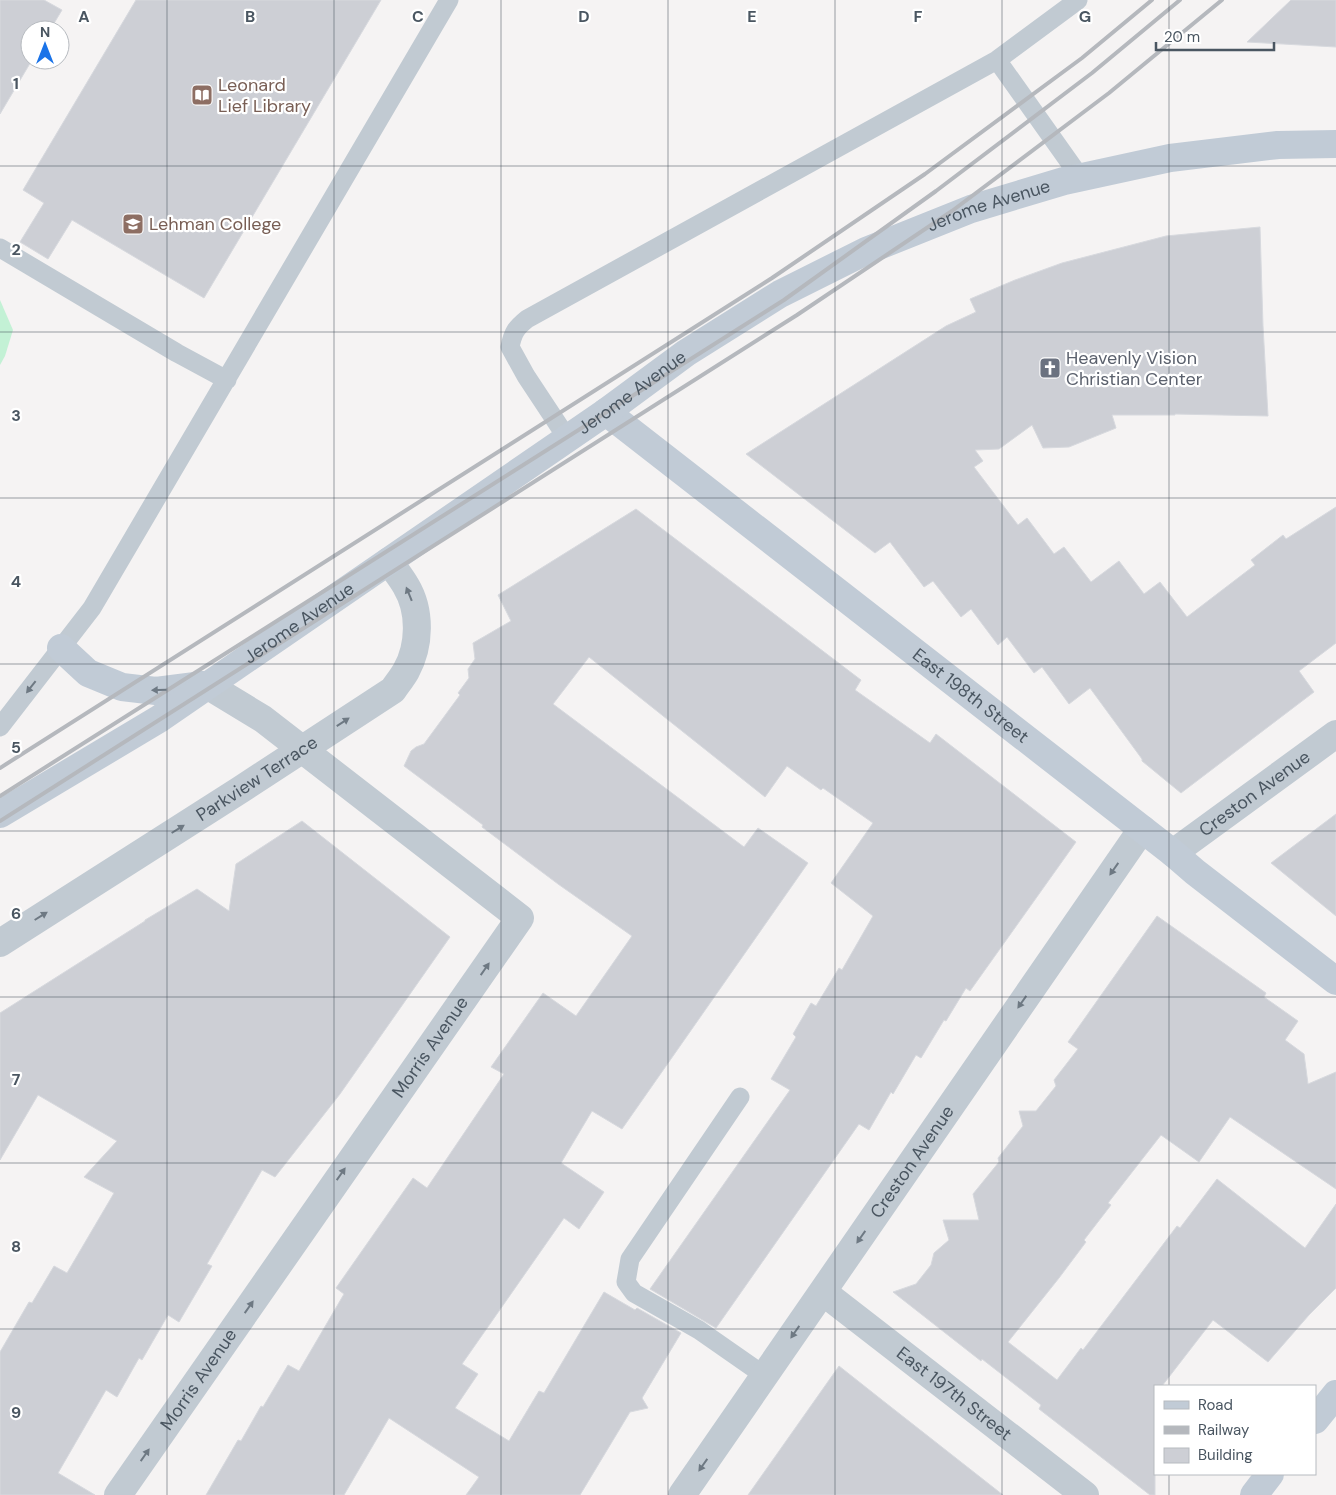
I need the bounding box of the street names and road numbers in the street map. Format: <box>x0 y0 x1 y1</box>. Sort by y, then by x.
street label: Jerome Avenue <box>923 174 1053 237</box>
street label: Jerome Avenue <box>573 345 691 440</box>
street label: Jerome Avenue <box>239 577 359 669</box>
street label: East 198th Street <box>908 643 1034 748</box>
street label: Parkview Terrace <box>192 730 322 827</box>
street label: Creston Avenue <box>1194 745 1315 842</box>
street label: Morris Avenue <box>386 992 474 1103</box>
street label: Creston Avenue <box>865 1101 960 1223</box>
street label: Morris Avenue <box>155 1324 242 1435</box>
street label: East 197th Street <box>892 1341 1017 1446</box>

